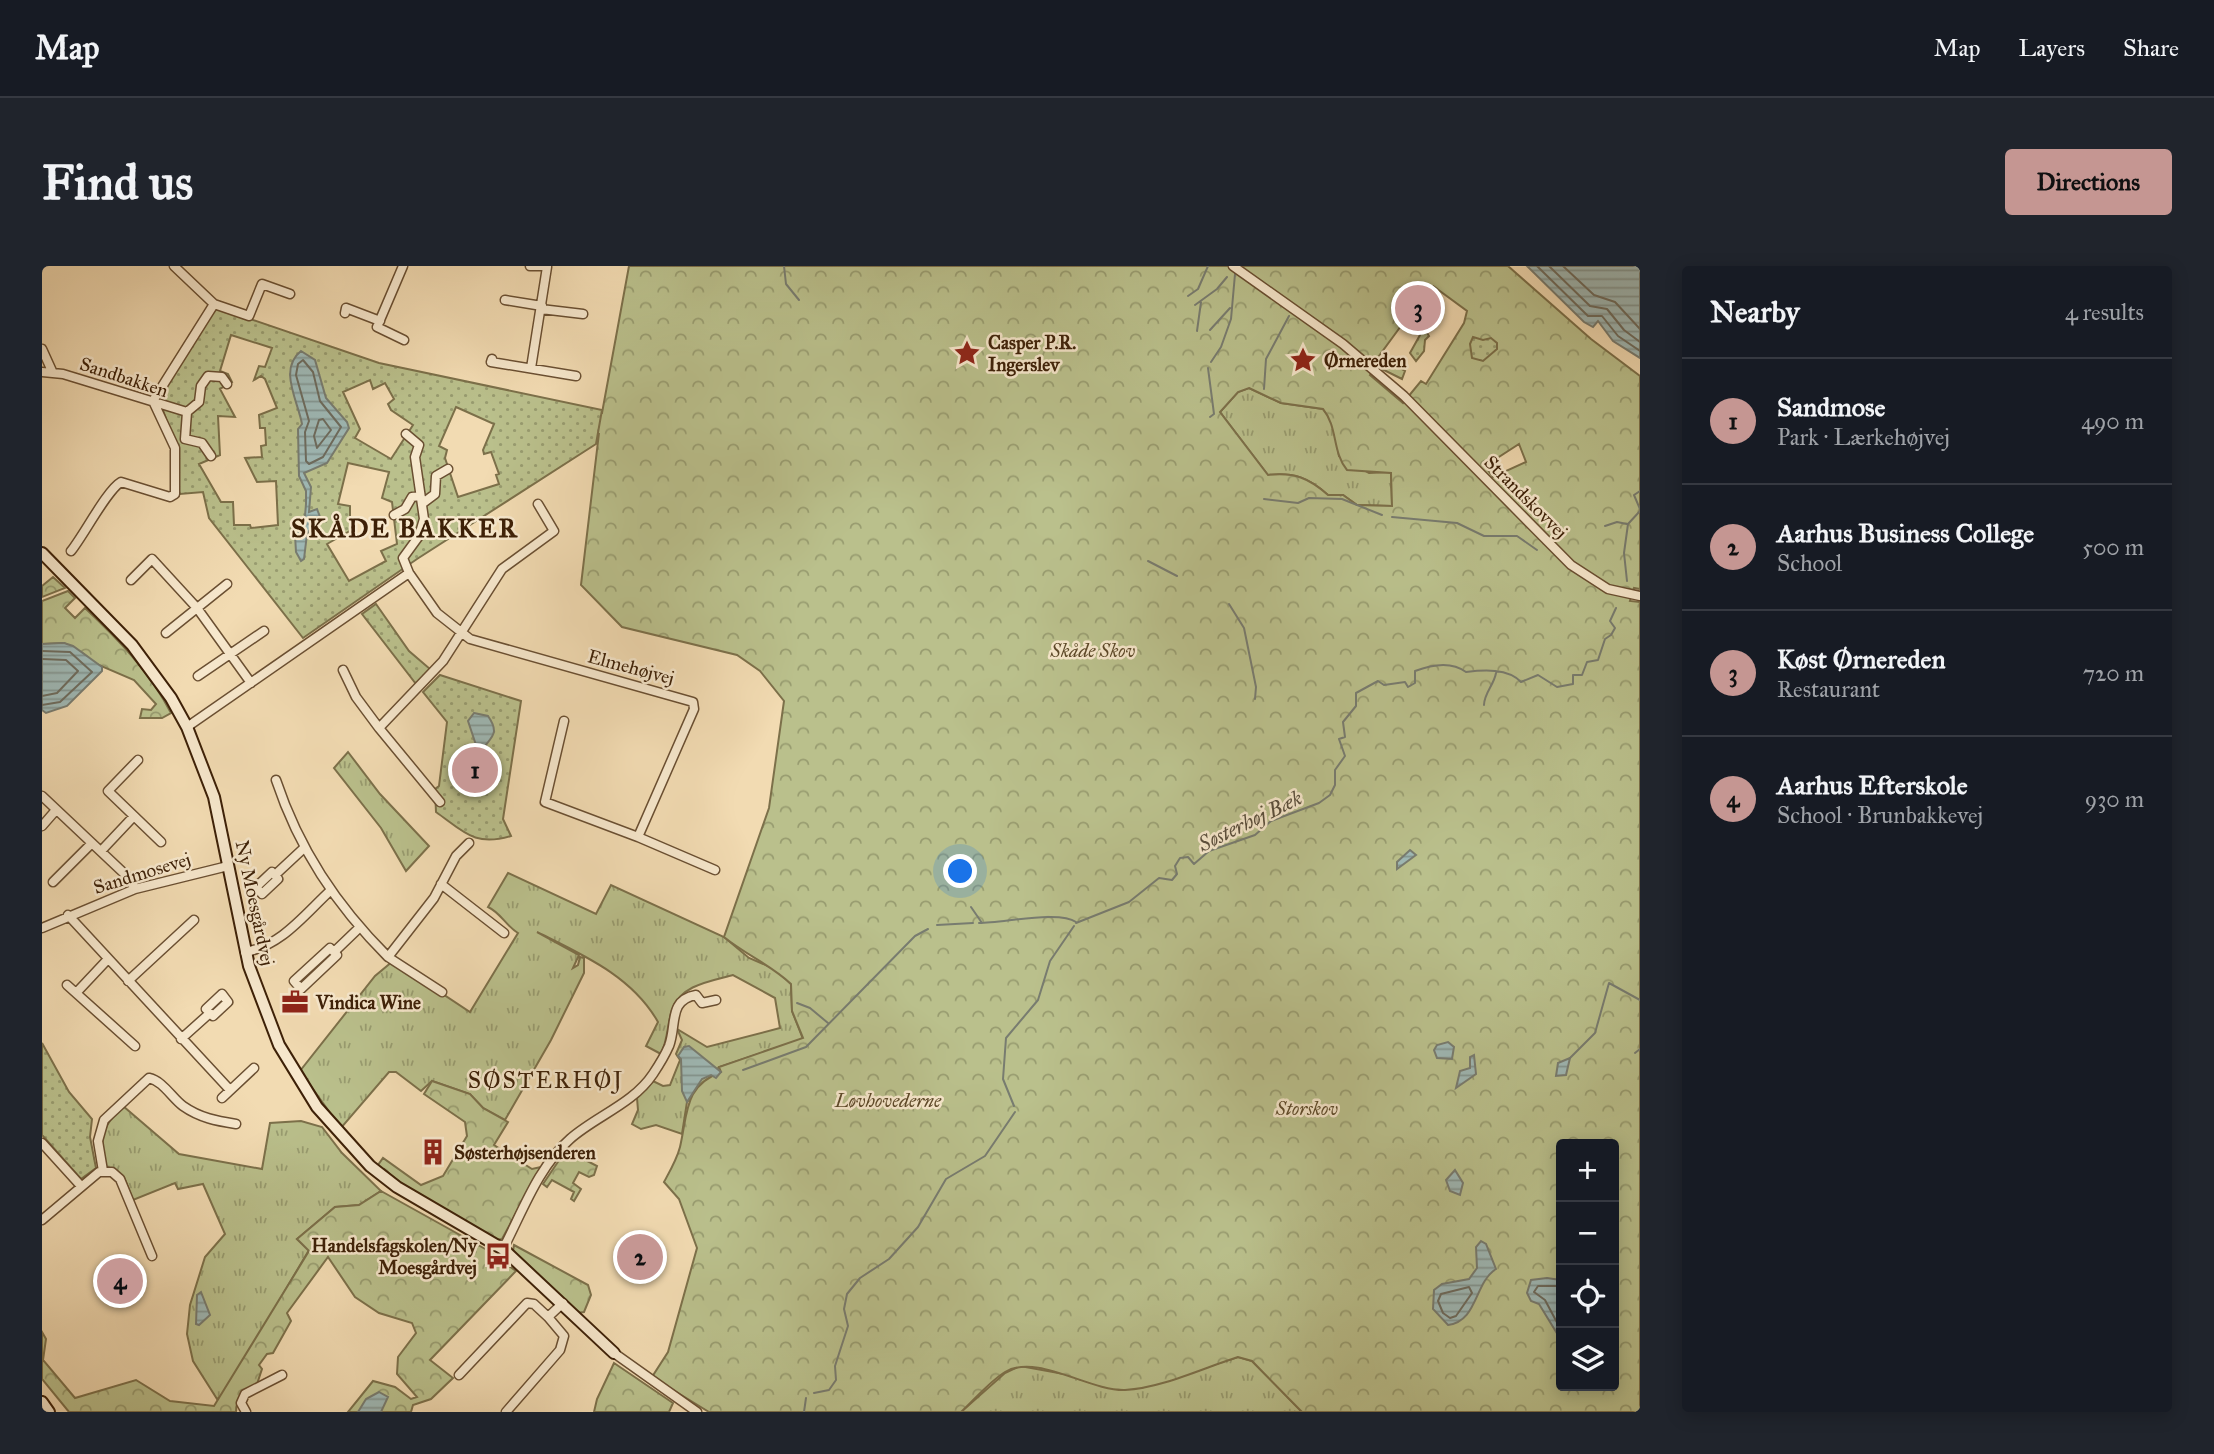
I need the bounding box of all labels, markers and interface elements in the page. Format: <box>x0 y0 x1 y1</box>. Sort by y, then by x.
text: Map <box>35 28 99 68</box>
text: Map <box>1934 33 1981 63</box>
text: Layers <box>2019 33 2085 63</box>
text: Share <box>2123 33 2179 63</box>
button: Directions <box>2005 149 2172 215</box>
text: Find us <box>42 153 193 212</box>
pin: 3 <box>1395 282 1441 334</box>
text: Nearby <box>1710 294 1800 330</box>
text: 4 results <box>2065 298 2144 326</box>
place label: Casper P.R. Ingerslev <box>988 331 1076 377</box>
place icon: Casper P.R. Ingerslev <box>952 338 982 368</box>
place icon: Ørnereden <box>1288 345 1318 375</box>
place label: Ørnereden <box>1324 349 1407 372</box>
street label: Sandbakken <box>77 352 171 402</box>
text: Sandmose <box>1777 391 1885 423</box>
text: 1 <box>1728 407 1738 435</box>
text: 490 m <box>2081 407 2144 435</box>
text: Park · Lærkehøjvej <box>1777 423 1950 451</box>
street label: Strandskovvej <box>1480 451 1572 543</box>
district label: SKÅDE BAKKER <box>291 512 519 544</box>
text: Aarhus Business College <box>1777 517 2034 549</box>
text: 2 <box>1727 533 1739 561</box>
text: 500 m <box>2082 533 2144 561</box>
text: School <box>1777 549 1842 577</box>
park label: Skåde Skov <box>1050 639 1136 662</box>
text: Køst Ørnereden <box>1777 643 1945 675</box>
street label: Elmehøjvej <box>585 644 677 690</box>
text: 3 <box>1728 659 1738 687</box>
text: 720 m <box>2083 659 2144 687</box>
text: Restaurant <box>1777 675 1880 703</box>
pin: 1 <box>452 744 498 796</box>
text: Aarhus Efterskole <box>1777 769 1968 801</box>
water label: Søsterhøj Bæk <box>1193 784 1307 858</box>
text: 4 <box>1727 785 1739 813</box>
text: 930 m <box>2085 785 2144 813</box>
text: School · Brunbakkevej <box>1777 801 1983 829</box>
street label: Ny Moesgårdvej <box>230 838 279 968</box>
street label: Sandmosevej <box>91 847 193 899</box>
your location <box>943 854 977 888</box>
office icon: Vindica Wine <box>280 987 310 1017</box>
place label: Vindica Wine <box>315 991 421 1014</box>
district label: SØSTERHØJ <box>468 1066 624 1094</box>
park label: Løvhovederne <box>834 1089 942 1112</box>
park label: Storskov <box>1275 1097 1338 1120</box>
building icon: Søsterhøjsenderen <box>418 1137 448 1167</box>
map controls <box>1556 1139 1619 1391</box>
button: + <box>1556 1139 1619 1202</box>
place label: Søsterhøjsenderen <box>454 1141 597 1165</box>
button: − <box>1556 1202 1619 1265</box>
pin: 2 <box>617 1231 663 1283</box>
place label: Handelsfagskolen/Ny Moesgårdvej <box>311 1234 478 1280</box>
bus stop icon: Handelsfagskolen/Ny Moesgårdvej <box>483 1241 513 1271</box>
pin: 4 <box>97 1255 143 1307</box>
button: locate <box>1556 1265 1619 1328</box>
button: layers <box>1556 1328 1619 1391</box>

